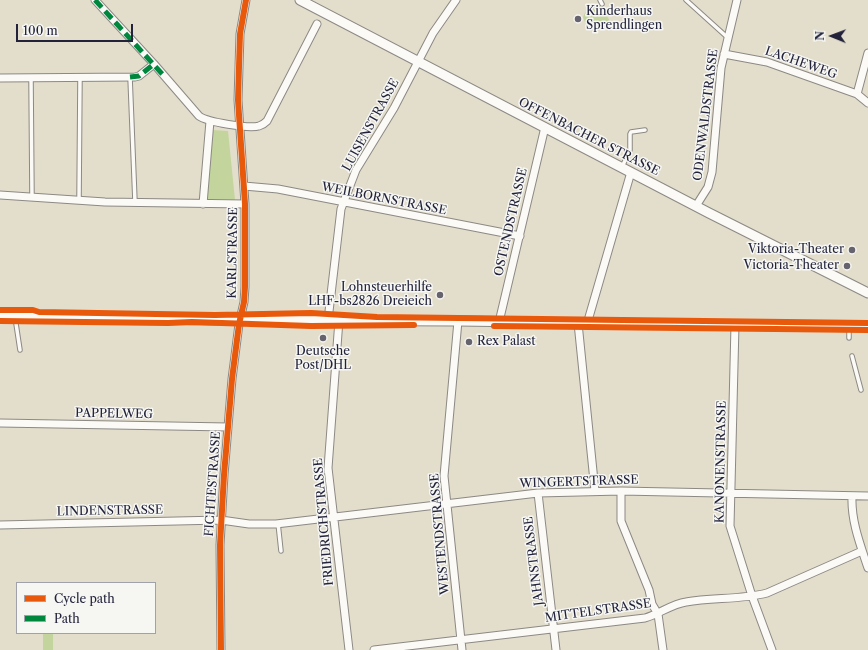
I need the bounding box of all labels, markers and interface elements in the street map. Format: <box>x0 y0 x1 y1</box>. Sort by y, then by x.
place label: Kinderhaus Sprendlingen <box>586 5 662 33</box>
marker: Kinderhaus Sprendlingen <box>573 14 583 24</box>
scale bar <box>18 16 135 42</box>
north arrow <box>812 16 852 56</box>
text: 100 m <box>23 23 58 38</box>
text: N <box>813 31 827 41</box>
street label: LACHEWEG <box>763 44 839 82</box>
street label: ODENWALDSTRASSE <box>691 48 721 182</box>
street label: LUISENSTRASSE <box>340 76 402 174</box>
street label: OFFENBACHER STRASSE <box>516 95 662 179</box>
street label: OSTENDSTRASSE <box>492 167 530 277</box>
street label: WEILBORNSTRASSE <box>320 180 448 218</box>
street label: KARLSTRASSE <box>225 207 241 299</box>
place label: Viktoria-Theater <box>748 243 844 257</box>
marker: Viktoria-Theater <box>847 245 857 255</box>
place label: Victoria-Theater <box>744 259 839 273</box>
marker: Victoria-Theater <box>842 261 852 271</box>
place label: Lohnsteuerhilfe LHF-bs2826 Dreieich <box>308 281 432 309</box>
marker: Lohnsteuerhilfe LHF-bs2826 Dreieich <box>435 290 445 300</box>
marker: Deutsche Post/DHL <box>318 333 328 343</box>
place label: Rex Palast <box>477 335 536 349</box>
marker: Rex Palast <box>464 337 474 347</box>
place label: Deutsche Post/DHL <box>295 345 351 373</box>
street label: KANONENSTRASSE <box>713 401 729 523</box>
street label: PAPPELWEG <box>75 406 153 422</box>
street label: FICHTESTRASSE <box>202 431 224 537</box>
street label: FRIEDRICHSTRASSE <box>311 458 337 586</box>
street label: WESTENDSTRASSE <box>428 473 452 595</box>
street label: WINGERTSTRASSE <box>519 473 639 491</box>
street label: LINDENSTRASSE <box>57 503 163 519</box>
street label: JAHNSTRASSE <box>521 516 547 606</box>
legend <box>16 582 156 634</box>
text: Cycle path <box>54 591 115 606</box>
street label: MITTELSTRASSE <box>544 596 652 626</box>
text: Path <box>54 611 80 626</box>

